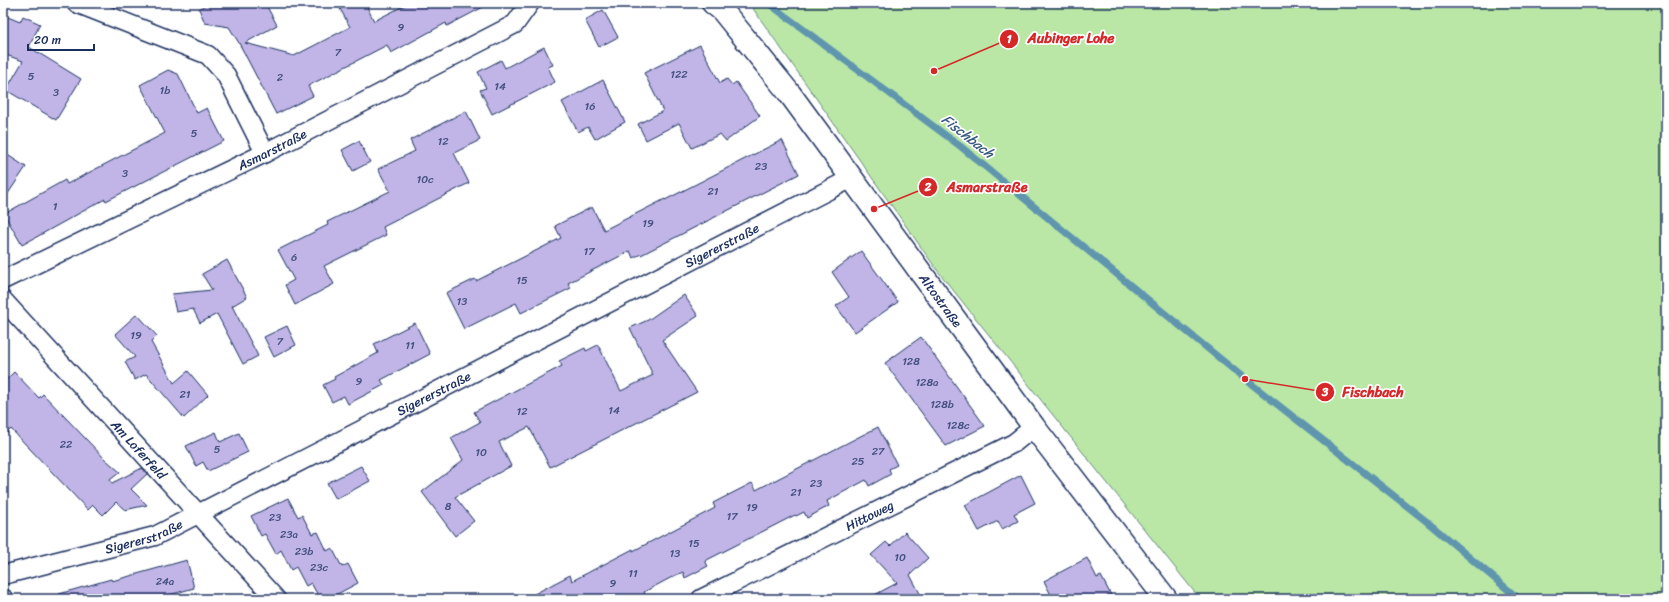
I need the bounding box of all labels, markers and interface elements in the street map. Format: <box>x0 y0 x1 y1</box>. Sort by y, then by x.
house number: 9 <box>398 18 405 37</box>
scale bar <box>28 26 94 52</box>
callout: Aubinger Lohe <box>999 26 1122 52</box>
text: Aubinger Lohe <box>1026 26 1115 51</box>
text: 1 <box>1006 28 1012 50</box>
text: 20 m <box>34 29 61 51</box>
house number: 7 <box>335 43 342 62</box>
house number: 122 <box>670 65 688 84</box>
house number: 5 <box>28 67 35 86</box>
house number: 2 <box>277 68 284 87</box>
house number: 14 <box>494 77 506 96</box>
house number: 1b <box>160 81 170 100</box>
house number: 3 <box>53 83 59 102</box>
house number: 16 <box>585 97 595 116</box>
water label: Fischbach <box>936 108 1001 166</box>
street label: Asmarstraße <box>233 122 311 177</box>
house number: 5 <box>191 124 198 143</box>
house number: 12 <box>437 132 449 151</box>
house number: 23 <box>755 157 767 176</box>
house number: 3 <box>122 164 128 183</box>
house number: 10c <box>416 170 434 189</box>
callout: Asmarstraße <box>918 174 1035 200</box>
text: Asmarstraße <box>946 175 1028 200</box>
text: 2 <box>924 176 932 198</box>
house number: 21 <box>707 182 719 201</box>
house number: 1 <box>53 197 58 216</box>
house number: 19 <box>642 214 654 233</box>
street label: Sigererstraße <box>681 216 764 274</box>
house number: 17 <box>584 242 595 261</box>
house number: 6 <box>291 248 297 267</box>
street label: Altostraße <box>912 268 968 333</box>
house number: 15 <box>516 271 528 290</box>
house number: 13 <box>457 292 467 311</box>
house number: 19 <box>130 326 142 345</box>
house number: 7 <box>277 332 284 351</box>
house number: 11 <box>405 336 415 355</box>
house number: 128 <box>902 352 920 371</box>
street label: Sigererstraße <box>392 364 475 422</box>
house number: 9 <box>356 372 363 391</box>
house number: 128a <box>915 373 939 392</box>
callout: Fischbach <box>1315 379 1412 405</box>
text: Fischbach <box>1341 380 1404 405</box>
text: 3 <box>1321 381 1329 403</box>
house number: 21 <box>179 385 191 404</box>
house number: 128b <box>930 395 954 414</box>
house number: 14 <box>608 401 620 420</box>
house number: 12 <box>516 402 528 421</box>
street label: Am Loferfeld <box>104 413 173 486</box>
house number: 128c <box>946 416 970 435</box>
house number: 22 <box>60 435 73 454</box>
house number: 5 <box>214 440 221 459</box>
house number: 27 <box>872 442 885 461</box>
house number: 10 <box>475 443 487 462</box>
house number: 25 <box>851 452 865 471</box>
house number: 23 <box>810 474 822 493</box>
house number: 21 <box>790 483 802 502</box>
street label: Hittoweg <box>841 494 898 537</box>
house number: 8 <box>445 497 452 516</box>
house number: 19 <box>746 498 758 517</box>
house number: 17 <box>727 507 738 526</box>
house number: 23 <box>269 508 281 527</box>
street label: Sigererstraße <box>102 513 187 560</box>
house number: 23a <box>280 525 298 544</box>
house number: 15 <box>688 534 700 553</box>
house number: 23b <box>295 542 313 561</box>
house number: 13 <box>670 544 680 563</box>
house number: 10 <box>894 548 906 567</box>
house number: 23c <box>310 558 328 577</box>
house number: 11 <box>628 564 638 583</box>
house number: 24a <box>156 572 175 591</box>
house number: 9 <box>610 574 617 593</box>

